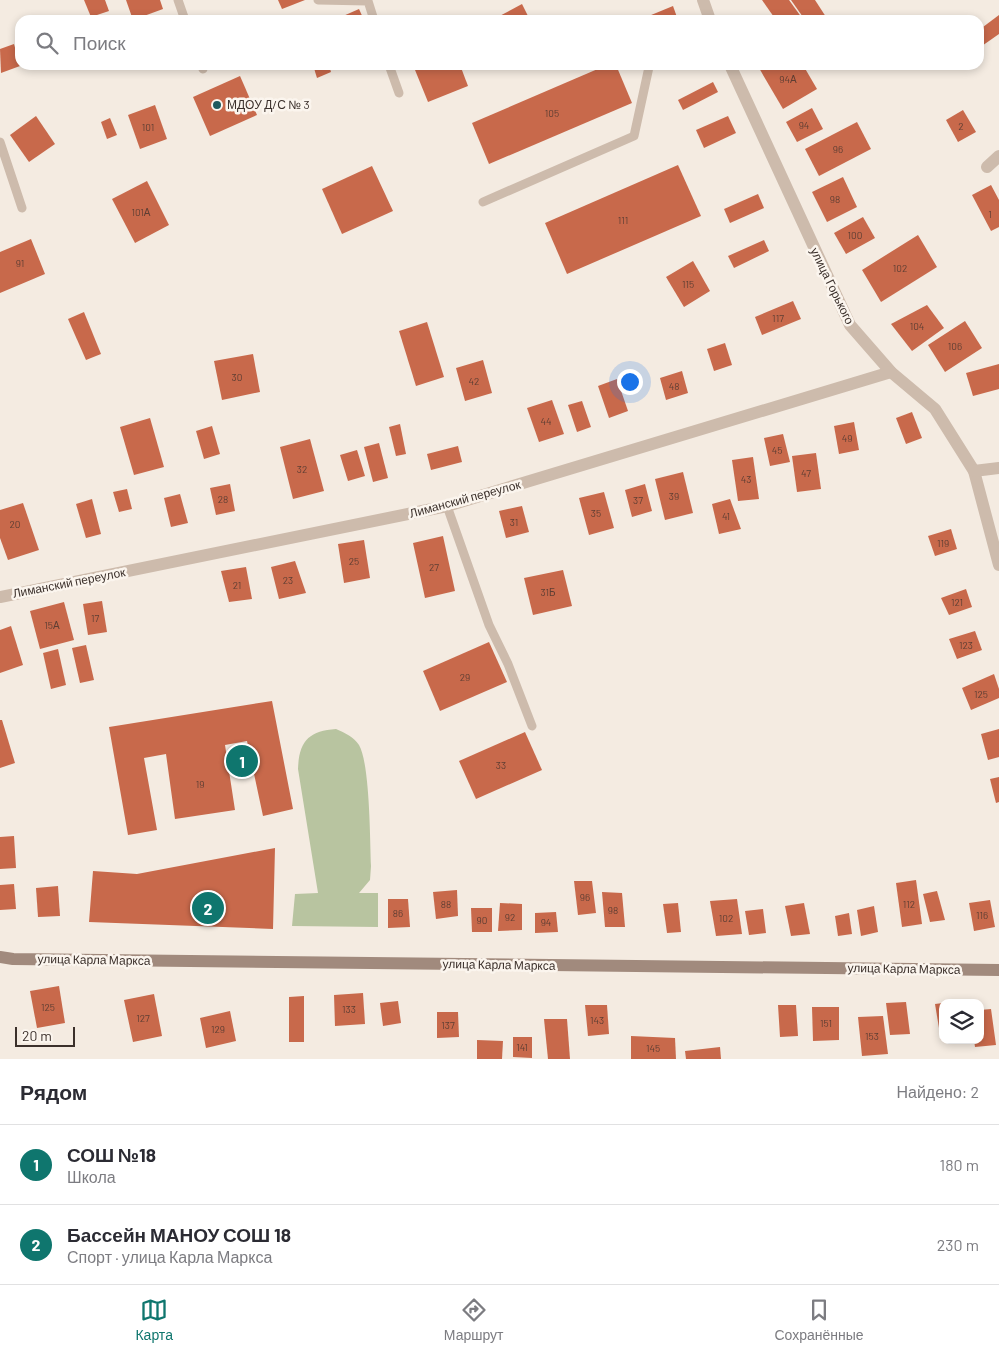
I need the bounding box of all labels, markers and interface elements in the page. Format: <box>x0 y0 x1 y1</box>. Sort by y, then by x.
search box <box>15 15 984 70</box>
icon: search <box>33 29 61 57</box>
text: Поиск <box>73 31 126 54</box>
house number: 94А <box>779 73 797 85</box>
place label: МДОУ Д/С № 3 <box>227 97 310 112</box>
marker: МДОУ Д/С № 3 <box>211 99 223 111</box>
house number: 105 <box>545 107 559 119</box>
house number: 94 <box>799 119 809 131</box>
house number: 2 <box>958 120 964 132</box>
house number: 101 <box>142 121 154 133</box>
house number: 96 <box>833 143 843 155</box>
house number: 98 <box>830 193 840 205</box>
house number: 101А <box>131 206 151 218</box>
house number: 1 <box>988 208 992 220</box>
house number: 111 <box>618 214 628 226</box>
house number: 100 <box>848 229 862 241</box>
street label: улица Горького <box>807 245 858 327</box>
house number: 91 <box>16 257 24 269</box>
house number: 102 <box>893 262 907 274</box>
house number: 115 <box>682 278 694 290</box>
house number: 117 <box>772 312 784 324</box>
house number: 104 <box>910 320 924 332</box>
house number: 106 <box>948 340 962 352</box>
your location <box>617 369 643 395</box>
house number: 30 <box>232 371 242 383</box>
house number: 42 <box>469 375 479 387</box>
house number: 48 <box>669 380 679 392</box>
house number: 44 <box>540 415 552 427</box>
house number: 49 <box>842 432 852 444</box>
house number: 45 <box>772 444 782 456</box>
house number: 32 <box>297 463 307 475</box>
house number: 47 <box>801 467 811 479</box>
house number: 43 <box>741 473 751 485</box>
street label: Лиманский переулок <box>408 476 523 521</box>
house number: 39 <box>669 490 679 502</box>
house number: 28 <box>218 493 228 505</box>
house number: 37 <box>633 494 643 506</box>
house number: 35 <box>591 507 601 519</box>
house number: 41 <box>722 510 730 522</box>
house number: 31 <box>510 516 518 528</box>
house number: 20 <box>9 518 21 530</box>
house number: 119 <box>937 537 949 549</box>
house number: 25 <box>349 555 359 567</box>
house number: 27 <box>429 561 439 573</box>
street label: Лиманский переулок <box>11 564 127 601</box>
house number: 23 <box>283 574 293 586</box>
house number: 21 <box>233 579 241 591</box>
house number: 31Б <box>540 586 556 598</box>
house number: 121 <box>951 596 963 608</box>
house number: 17 <box>91 612 99 624</box>
house number: 15А <box>44 619 60 631</box>
house number: 123 <box>959 639 973 651</box>
house number: 29 <box>460 671 470 683</box>
house number: 125 <box>974 688 988 700</box>
pin: 1 <box>226 742 258 780</box>
house number: 33 <box>496 759 506 771</box>
house number: 19 <box>196 778 204 790</box>
pin: 2 <box>192 889 224 927</box>
house number: 96 <box>580 891 590 903</box>
house number: 88 <box>441 898 451 910</box>
house number: 112 <box>903 898 915 910</box>
house number: 98 <box>608 904 618 916</box>
house number: 86 <box>393 907 403 919</box>
house number: 116 <box>976 909 988 921</box>
house number: 92 <box>505 911 515 923</box>
house number: 102 <box>719 912 733 924</box>
house number: 90 <box>477 914 487 926</box>
house number: 94 <box>541 916 551 928</box>
street label: улица Карла Маркса <box>37 951 151 968</box>
street label: улица Карла Маркса <box>442 956 556 973</box>
street label: улица Карла Маркса <box>847 960 961 977</box>
map controls <box>939 999 984 1044</box>
button: layers <box>939 999 984 1044</box>
house number: 125 <box>41 1001 55 1013</box>
house number: 133 <box>342 1003 356 1015</box>
house number: 127 <box>136 1012 150 1024</box>
house number: 143 <box>590 1014 604 1026</box>
house number: 151 <box>820 1017 832 1029</box>
house number: 137 <box>441 1019 455 1031</box>
house number: 129 <box>211 1023 225 1035</box>
scale bar <box>15 1024 75 1047</box>
text: 20 m <box>22 1027 52 1044</box>
house number: 153 <box>865 1030 879 1042</box>
house number: 141 <box>516 1041 528 1053</box>
house number: 145 <box>646 1042 660 1054</box>
text: Рядом <box>20 1079 87 1104</box>
text: Найдено: 2 <box>896 1082 979 1101</box>
text: СОШ №18 <box>67 1143 156 1166</box>
text: 1 <box>33 1155 39 1174</box>
text: 180 m <box>940 1155 979 1174</box>
text: Школа <box>67 1167 116 1186</box>
text: Бассейн МАНОУ СОШ 18 <box>67 1223 291 1246</box>
text: 2 <box>32 1235 40 1254</box>
text: 230 m <box>937 1235 979 1254</box>
text: Спорт · улица Карла Маркса <box>67 1247 272 1266</box>
tab: Карта <box>135 1296 173 1343</box>
tab: Маршрут <box>444 1296 504 1343</box>
tab: Сохранённые <box>774 1296 864 1343</box>

